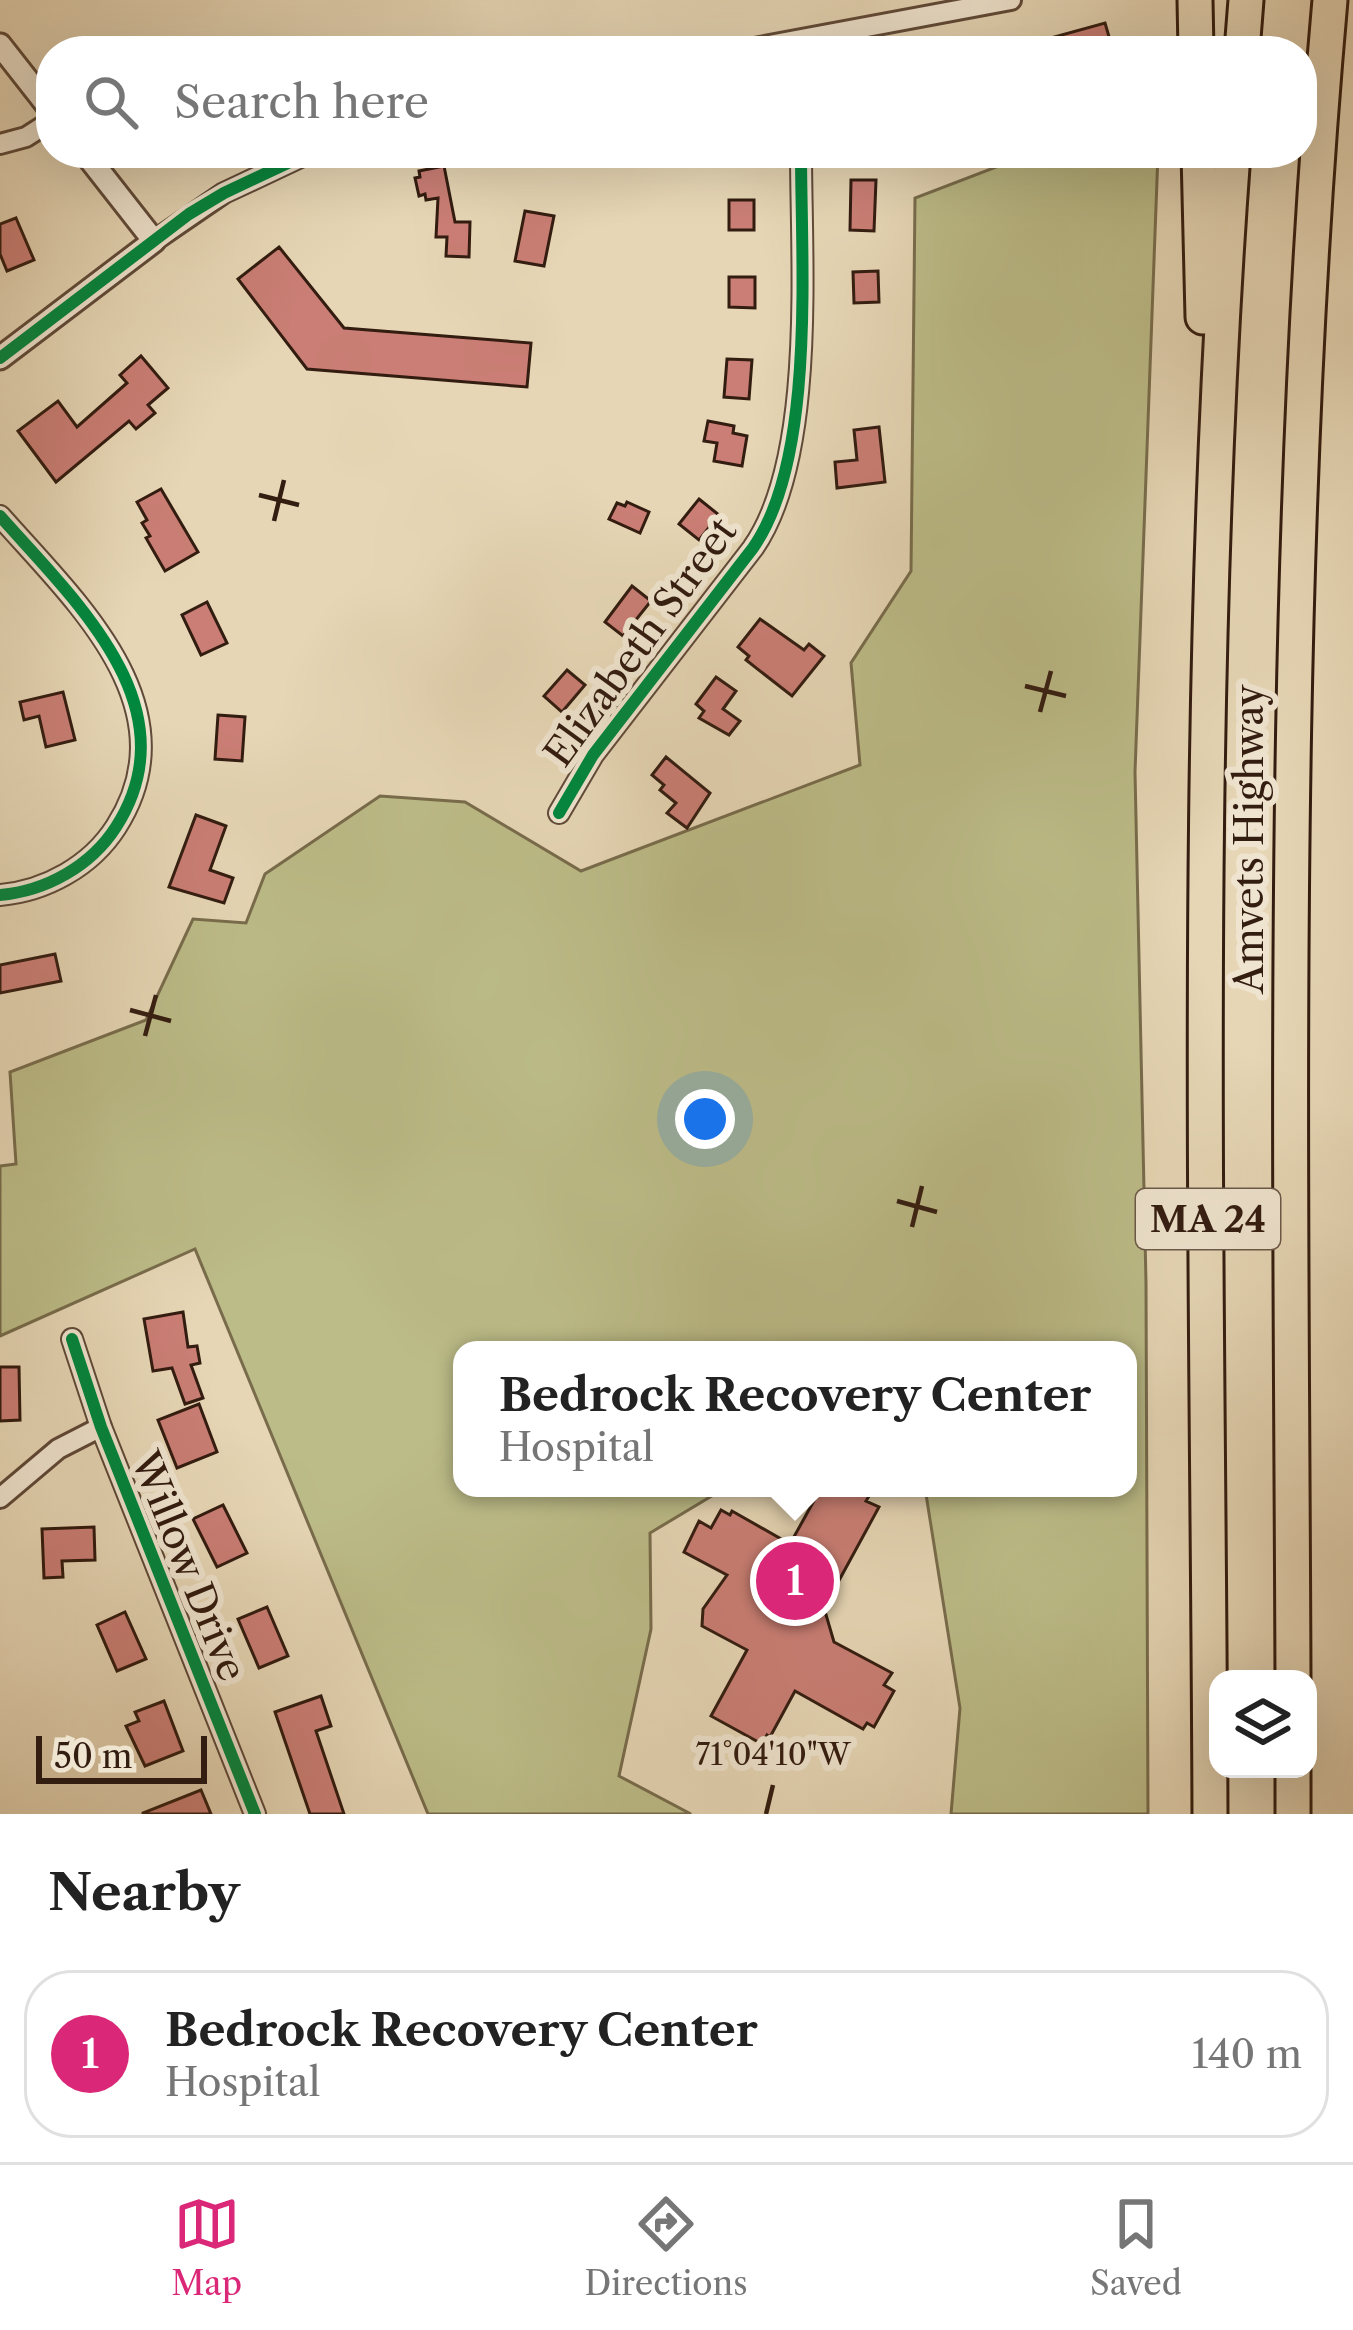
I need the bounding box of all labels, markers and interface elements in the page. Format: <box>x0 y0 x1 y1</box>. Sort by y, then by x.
search box <box>36 36 1317 168</box>
icon: search <box>78 69 144 135</box>
text: Search here <box>174 74 429 130</box>
street label: Elizabeth Street <box>534 508 746 776</box>
street label: Amvets Highway <box>1225 684 1273 994</box>
your location <box>675 1089 735 1149</box>
road number: MA 24 <box>1136 1189 1280 1249</box>
popup <box>453 1341 1137 1497</box>
text: Bedrock Recovery Center <box>499 1367 1091 1423</box>
text: Hospital <box>499 1423 654 1471</box>
street label: Willow Drive <box>121 1443 257 1688</box>
pin: 1 <box>756 1536 834 1626</box>
map controls <box>1209 1670 1317 1778</box>
button: layers <box>1209 1670 1317 1778</box>
scale bar <box>36 1730 207 1783</box>
text: 50 m <box>54 1736 132 1777</box>
text: 71°04'10"W <box>695 1736 852 1773</box>
text: Nearby <box>48 1861 240 1923</box>
text: Bedrock Recovery Center <box>165 2002 758 2058</box>
text: 1 <box>81 2030 99 2078</box>
text: 140 m <box>1192 2030 1302 2078</box>
text: Hospital <box>165 2058 320 2106</box>
tab: Map <box>171 2191 242 2304</box>
tab: Directions <box>585 2191 748 2304</box>
tab: Saved <box>1090 2191 1182 2304</box>

